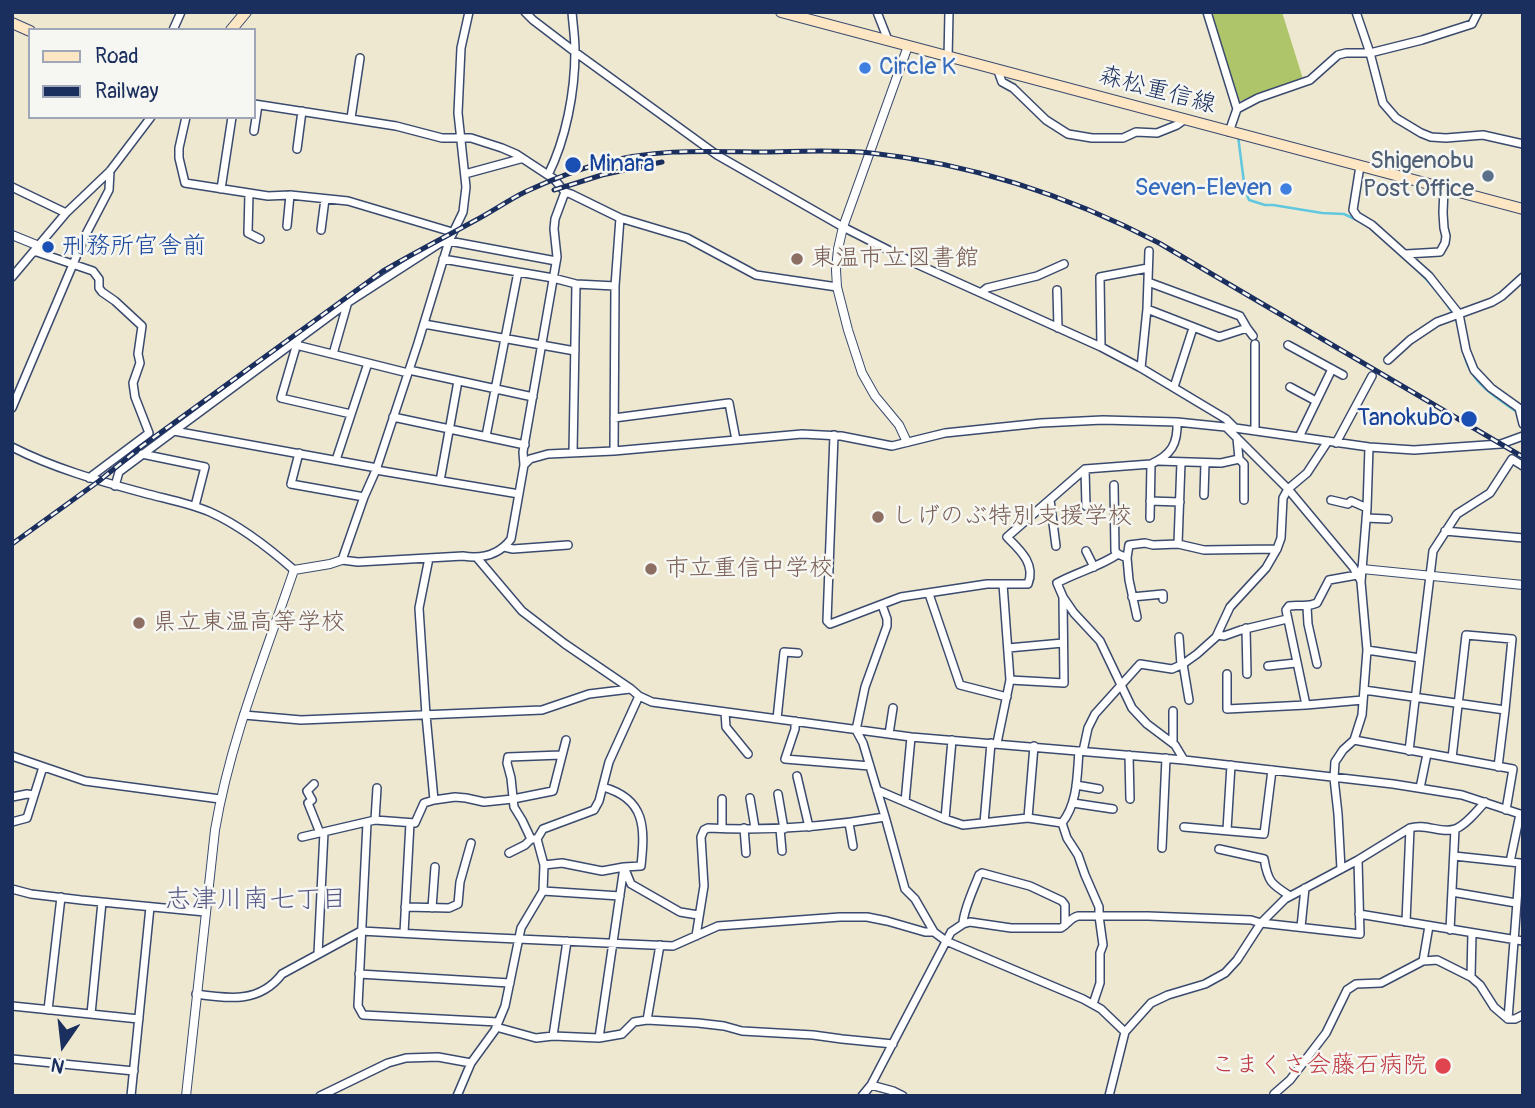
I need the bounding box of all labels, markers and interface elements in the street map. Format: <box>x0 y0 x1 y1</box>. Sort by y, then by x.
legend <box>28 28 256 119</box>
text: Road <box>95 43 139 70</box>
place label: Circle K <box>879 54 956 82</box>
marker: Circle K <box>857 60 873 76</box>
street label: 森松重信線 <box>1095 62 1219 120</box>
text: Railway <box>95 78 159 105</box>
place label: Shigenobu Post Office <box>1363 148 1474 204</box>
place label: Minara <box>589 151 655 179</box>
marker: Minara <box>563 155 583 175</box>
marker: Shigenobu Post Office <box>1480 168 1496 184</box>
place label: Seven-Eleven <box>1134 175 1272 203</box>
marker: Seven-Eleven <box>1278 181 1294 197</box>
place label: 刑務所官舎前 <box>62 233 206 261</box>
marker: 刑務所官舎前 <box>40 239 56 255</box>
place label: 東温市立図書館 <box>811 245 979 273</box>
marker: 東温市立図書館 <box>789 251 805 267</box>
place label: Tanokubo <box>1357 405 1453 433</box>
marker: Tanokubo <box>1459 409 1479 429</box>
place label: しげのぶ特別支援学校 <box>892 503 1132 531</box>
marker: しげのぶ特別支援学校 <box>870 509 886 525</box>
place label: 市立重信中学校 <box>665 555 833 583</box>
marker: 市立重信中学校 <box>643 561 659 577</box>
place label: 県立東温高等学校 <box>153 609 345 637</box>
marker: 県立東温高等学校 <box>131 615 147 631</box>
district label: 志津川南七丁目 <box>165 884 347 916</box>
north arrow <box>28 1010 98 1080</box>
text: N <box>49 1052 67 1079</box>
place label: こまくさ会藤石病院 <box>1211 1052 1427 1080</box>
marker: こまくさ会藤石病院 <box>1433 1056 1453 1076</box>

